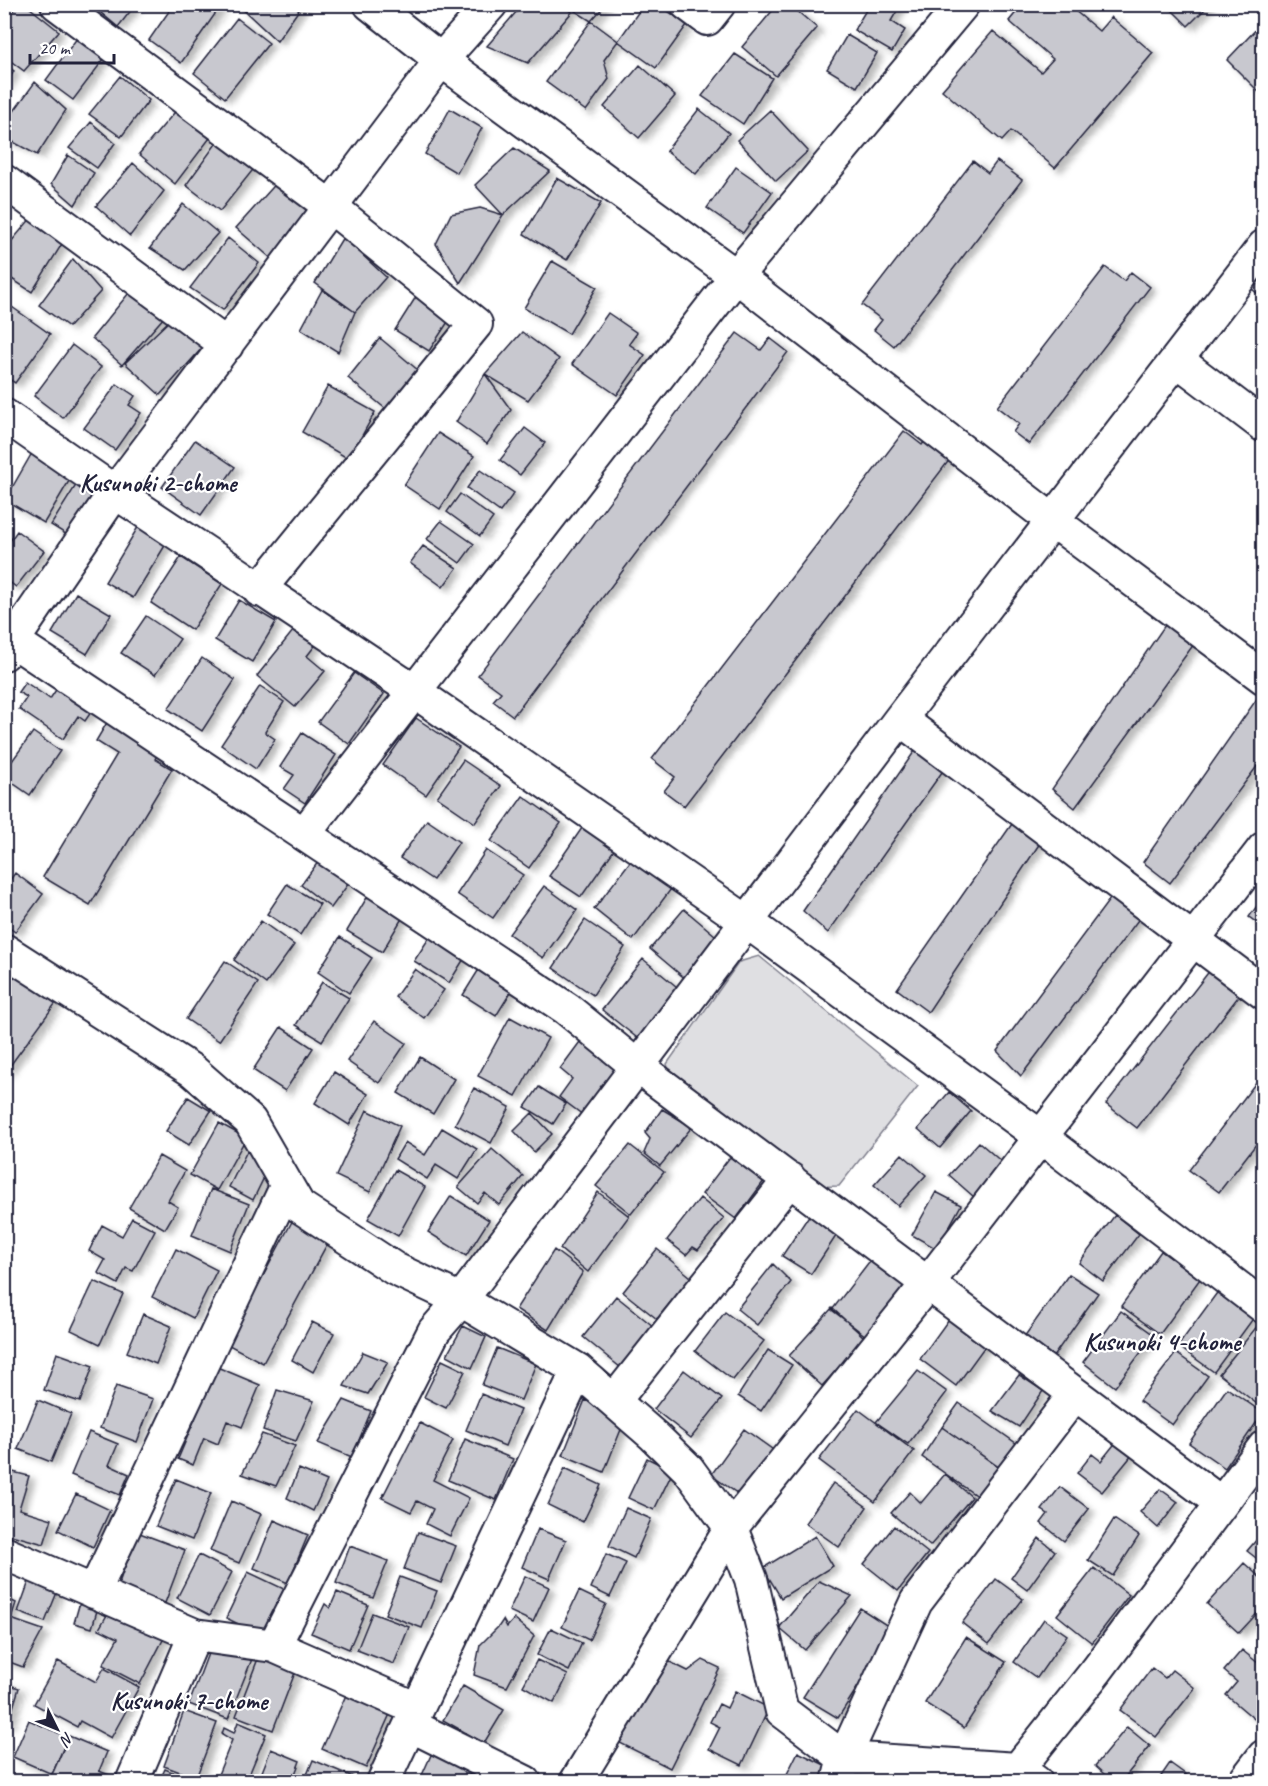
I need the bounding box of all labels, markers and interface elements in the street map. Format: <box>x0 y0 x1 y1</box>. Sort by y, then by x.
scale bar <box>30 27 114 65</box>
text: 20 m <box>39 37 72 59</box>
district label: Kusunoki 2-chome <box>79 466 239 499</box>
district label: Kusunoki 4-chome <box>1083 1325 1243 1358</box>
district label: Kusunoki 7-chome <box>111 1684 270 1717</box>
north arrow <box>27 1699 87 1759</box>
text: N <box>54 1728 78 1751</box>

